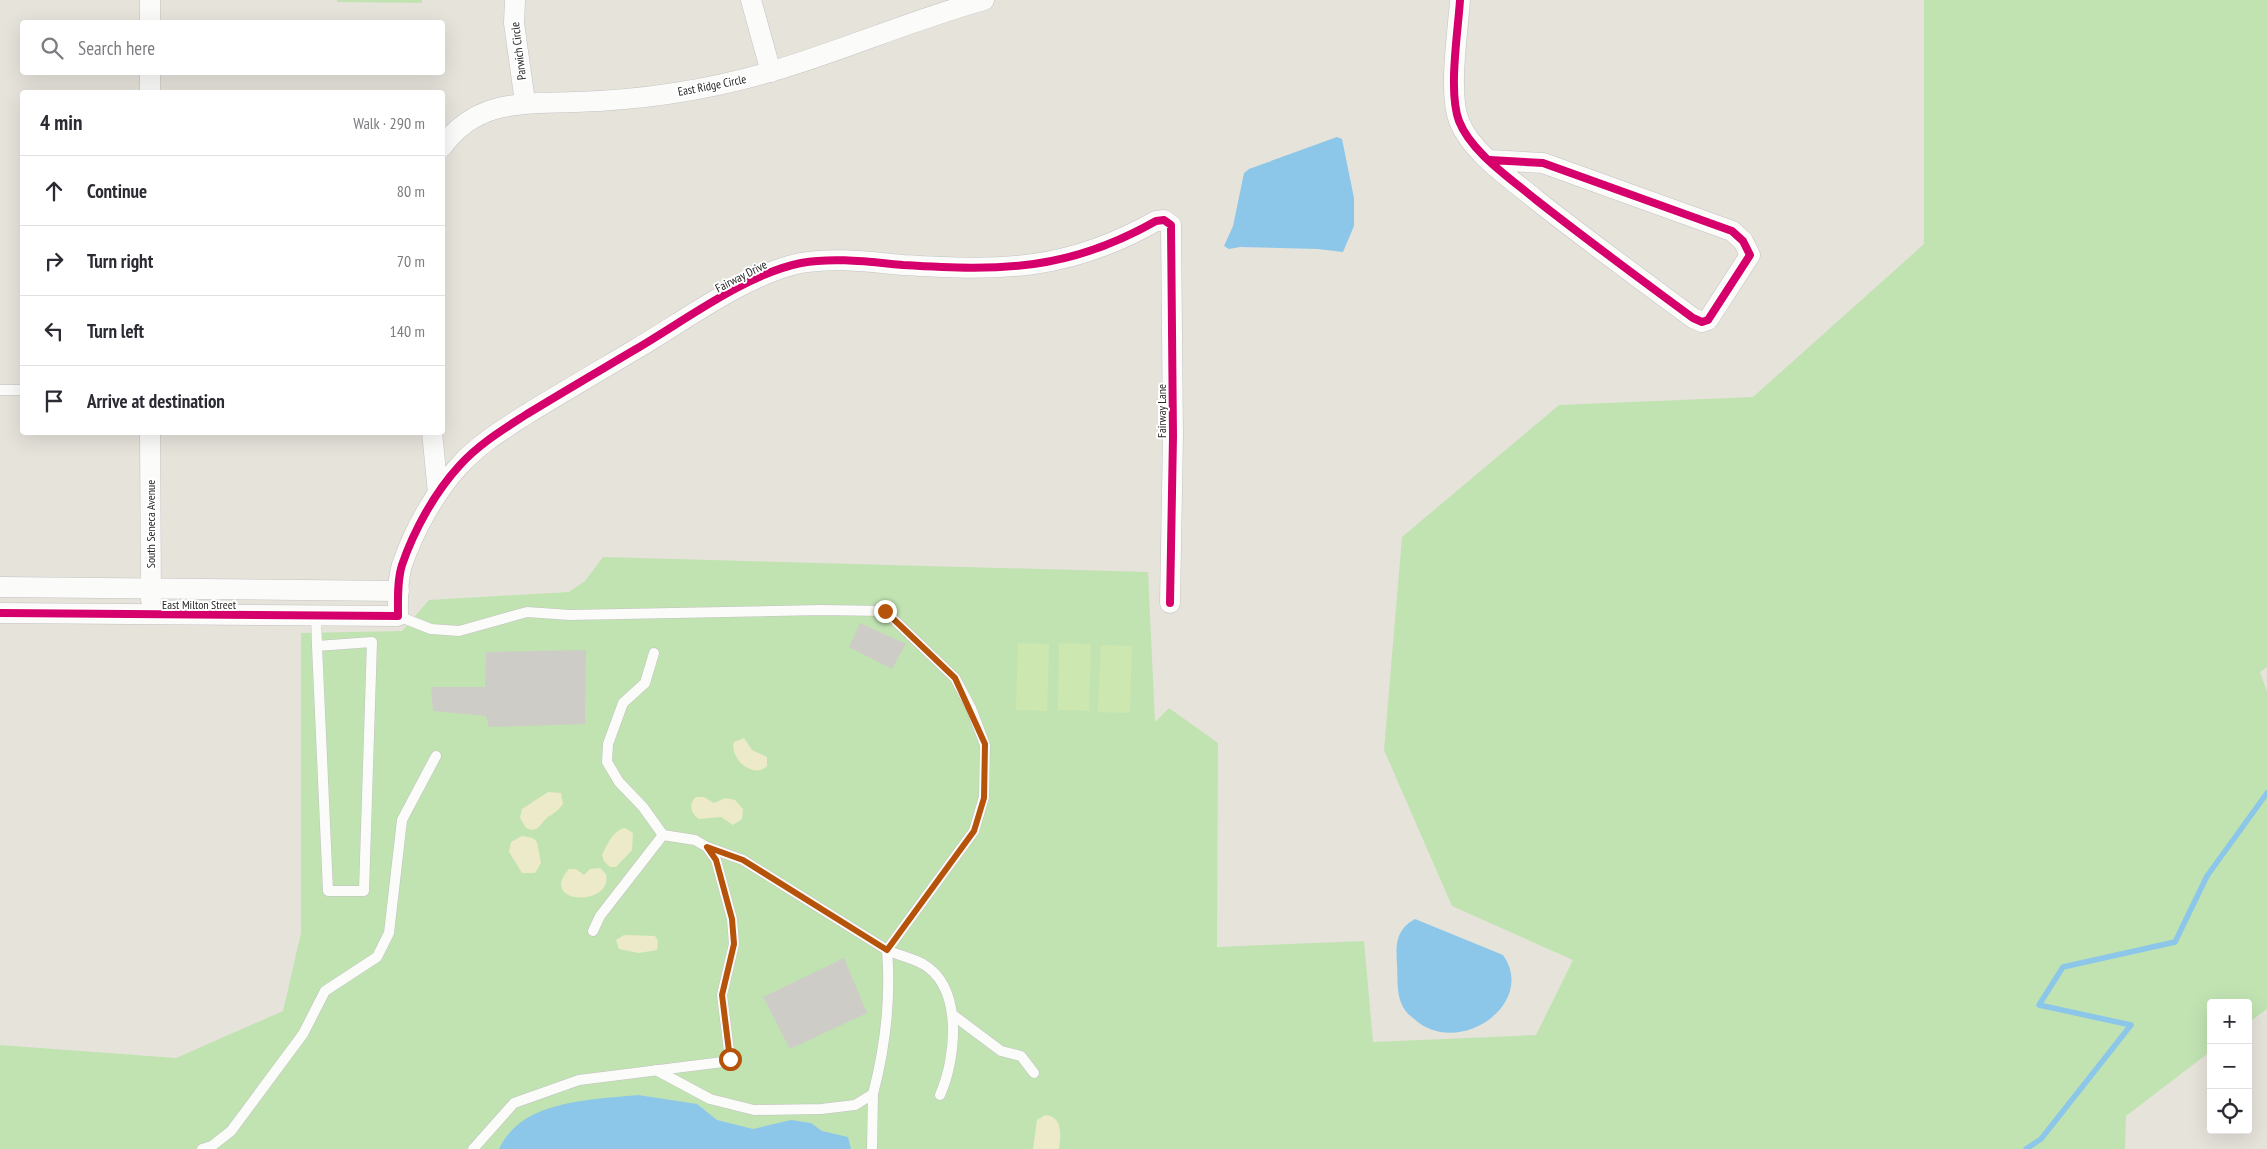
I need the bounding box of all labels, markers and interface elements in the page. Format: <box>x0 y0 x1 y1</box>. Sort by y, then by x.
search box <box>20 20 445 75</box>
street label: Parwich Circle <box>507 21 529 81</box>
icon: search <box>38 34 66 62</box>
text: Search here <box>78 36 155 60</box>
street label: East Ridge Circle <box>676 71 748 99</box>
text: 4 min <box>40 109 82 136</box>
text: Walk · 290 m <box>353 113 425 133</box>
icon: ahead <box>40 177 68 205</box>
text: Continue <box>87 179 147 203</box>
text: 80 m <box>397 181 425 201</box>
icon: right <box>40 247 68 275</box>
text: Turn right <box>87 249 153 273</box>
text: 70 m <box>397 251 425 271</box>
street label: Fairway Drive <box>713 257 769 295</box>
icon: left <box>40 317 68 345</box>
text: Turn left <box>87 319 144 343</box>
text: 140 m <box>390 321 425 341</box>
street label: Fairway Lane <box>1154 384 1169 438</box>
icon: arrive <box>40 387 68 415</box>
text: Arrive at destination <box>87 389 225 413</box>
street label: South Seneca Avenue <box>143 480 158 568</box>
street label: East Milton Street <box>162 597 237 612</box>
route end <box>874 600 897 623</box>
map controls <box>2207 999 2252 1134</box>
button: + <box>2207 999 2252 1044</box>
button: − <box>2207 1044 2252 1089</box>
route start <box>719 1048 742 1071</box>
button: locate <box>2207 1089 2252 1134</box>

